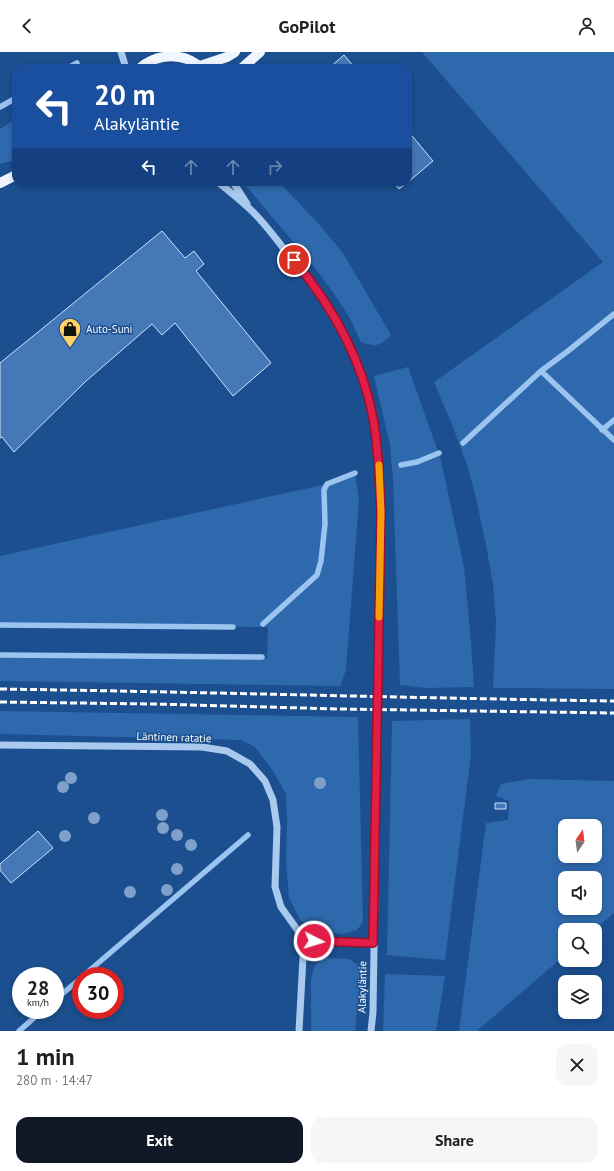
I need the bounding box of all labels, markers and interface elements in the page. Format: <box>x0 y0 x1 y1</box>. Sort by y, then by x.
icon: back <box>16 15 38 37</box>
text: GoPilot <box>278 15 336 38</box>
icon: person <box>576 15 598 37</box>
text: 20 m <box>94 76 155 113</box>
icon: left <box>28 80 80 132</box>
text: Alakyläntie <box>94 112 180 135</box>
icon: left <box>138 156 160 178</box>
icon: ahead <box>180 156 202 178</box>
icon: ahead <box>222 156 244 178</box>
icon: right <box>264 156 286 178</box>
pin <box>277 243 311 277</box>
icon: arrive <box>283 249 305 271</box>
shop icon: Auto-Suni <box>57 316 83 349</box>
place label: Auto-Suni <box>86 322 133 336</box>
street label: Läntinen ratatie <box>136 729 212 745</box>
north arrow <box>558 819 602 863</box>
map controls <box>558 819 602 1019</box>
button: sound <box>558 871 602 915</box>
position arrow <box>293 920 335 962</box>
button: search <box>558 923 602 967</box>
street label: Alakyläntie <box>355 960 369 1013</box>
speed limit sign: 30 <box>72 967 124 1019</box>
text: 28 <box>27 975 49 1001</box>
button: layers <box>558 975 602 1019</box>
text: km/h <box>27 996 49 1009</box>
text: 1 min <box>16 1041 75 1072</box>
button: close <box>556 1044 598 1086</box>
text: 280 m · 14:47 <box>16 1072 93 1089</box>
button: Exit <box>16 1117 303 1163</box>
button: Share <box>311 1117 598 1163</box>

